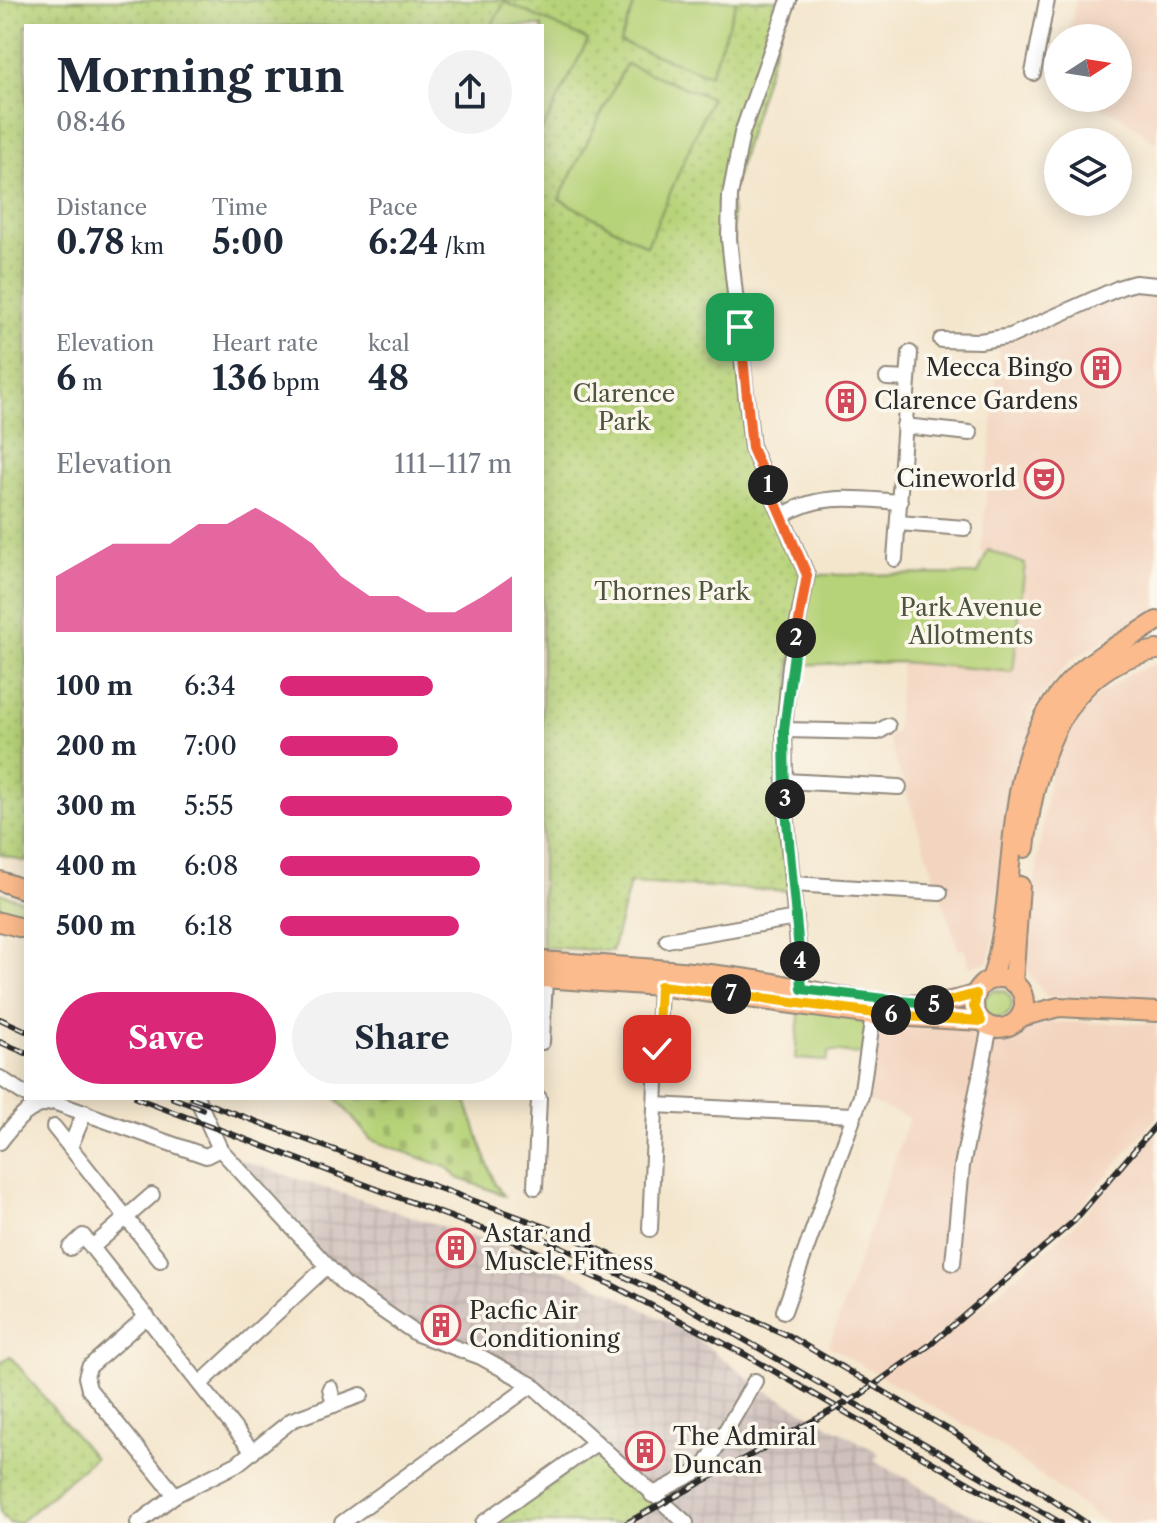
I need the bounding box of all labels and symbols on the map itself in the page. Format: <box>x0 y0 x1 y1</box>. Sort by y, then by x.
north arrow <box>1044 24 1132 112</box>
pin <box>706 293 774 361</box>
building icon: Mecca Bingo <box>1080 347 1122 389</box>
place label: Mecca Bingo <box>926 353 1073 382</box>
park label: Clarence Park <box>573 379 675 436</box>
building icon: Clarence Gardens <box>825 380 867 422</box>
place label: Clarence Gardens <box>874 386 1078 415</box>
theatre icon: Cineworld <box>1023 458 1065 500</box>
place label: Cineworld <box>896 464 1016 493</box>
pin: 1 <box>748 465 788 505</box>
park label: Thornes Park <box>594 577 751 606</box>
park label: Park Avenue Allotments <box>900 593 1042 650</box>
pin: 2 <box>776 618 816 658</box>
pin: 3 <box>765 779 805 819</box>
pin: 4 <box>780 941 820 981</box>
pin: 7 <box>711 974 751 1014</box>
pin: 5 <box>914 985 954 1025</box>
pin: 6 <box>871 995 911 1035</box>
pin <box>623 1015 691 1083</box>
place label: Astar and Muscle Fitness <box>483 1219 653 1276</box>
building icon: Astar and Muscle Fitness <box>435 1227 477 1269</box>
place label: Pacfic Air Conditioning <box>469 1296 620 1353</box>
building icon: Pacfic Air Conditioning <box>420 1304 462 1346</box>
place label: The Admiral Duncan <box>673 1422 816 1479</box>
building icon: The Admiral Duncan <box>624 1430 666 1472</box>

